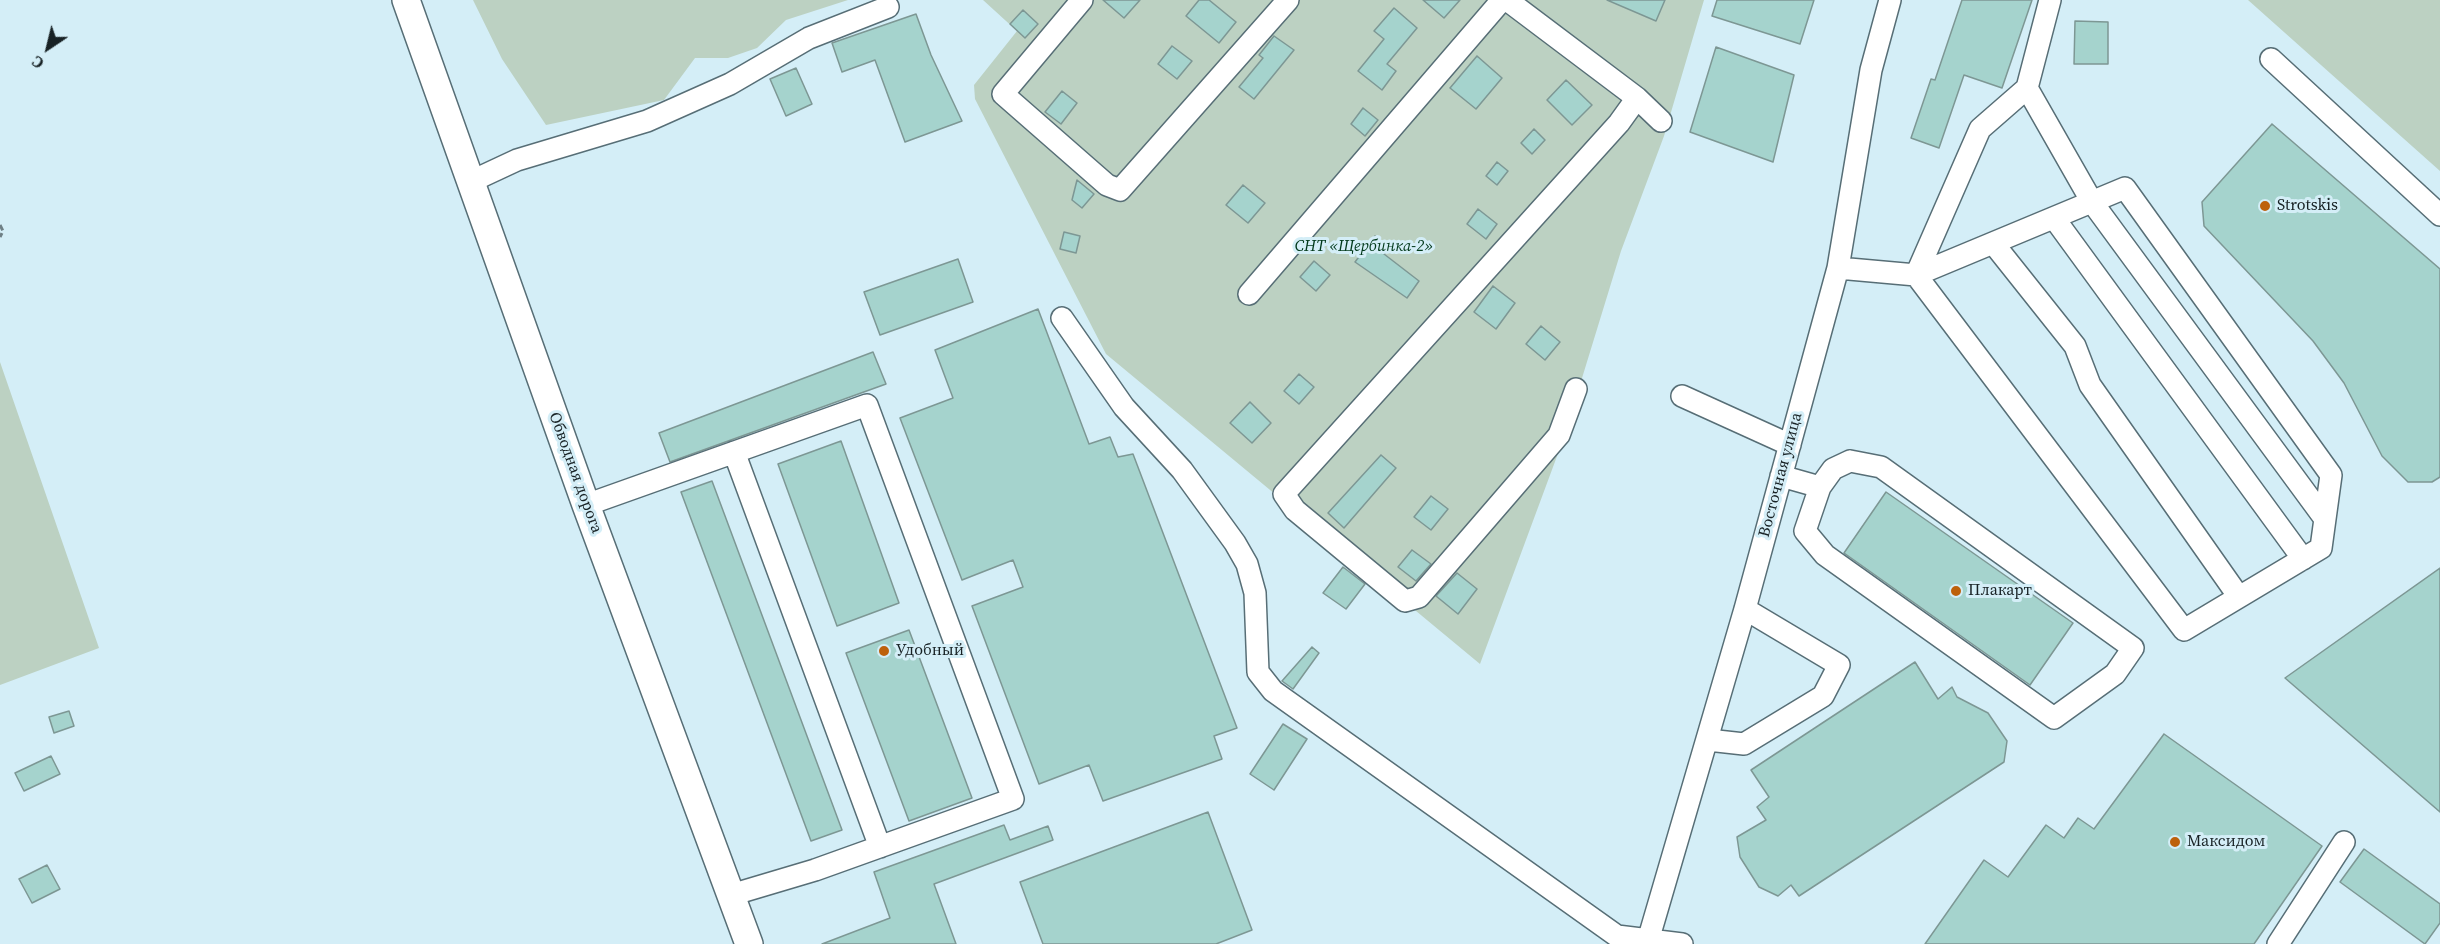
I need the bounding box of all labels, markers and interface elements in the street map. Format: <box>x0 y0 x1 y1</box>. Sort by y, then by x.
north arrow <box>18 18 78 78</box>
text: С <box>27 51 48 75</box>
place label: Strotskis <box>2277 196 2338 216</box>
marker: Strotskis <box>2258 199 2272 213</box>
park label: СНТ «Щербинка-2» <box>1295 237 1433 257</box>
street label: Обводная дорога <box>544 410 606 536</box>
street label: Восточная улица <box>1755 411 1807 539</box>
place label: Плакарт <box>1968 581 2032 601</box>
marker: Плакарт <box>1949 584 1963 598</box>
place label: Удобный <box>896 641 964 661</box>
marker: Удобный <box>877 644 891 658</box>
place label: Максидом <box>2187 832 2265 852</box>
marker: Максидом <box>2168 835 2182 849</box>

